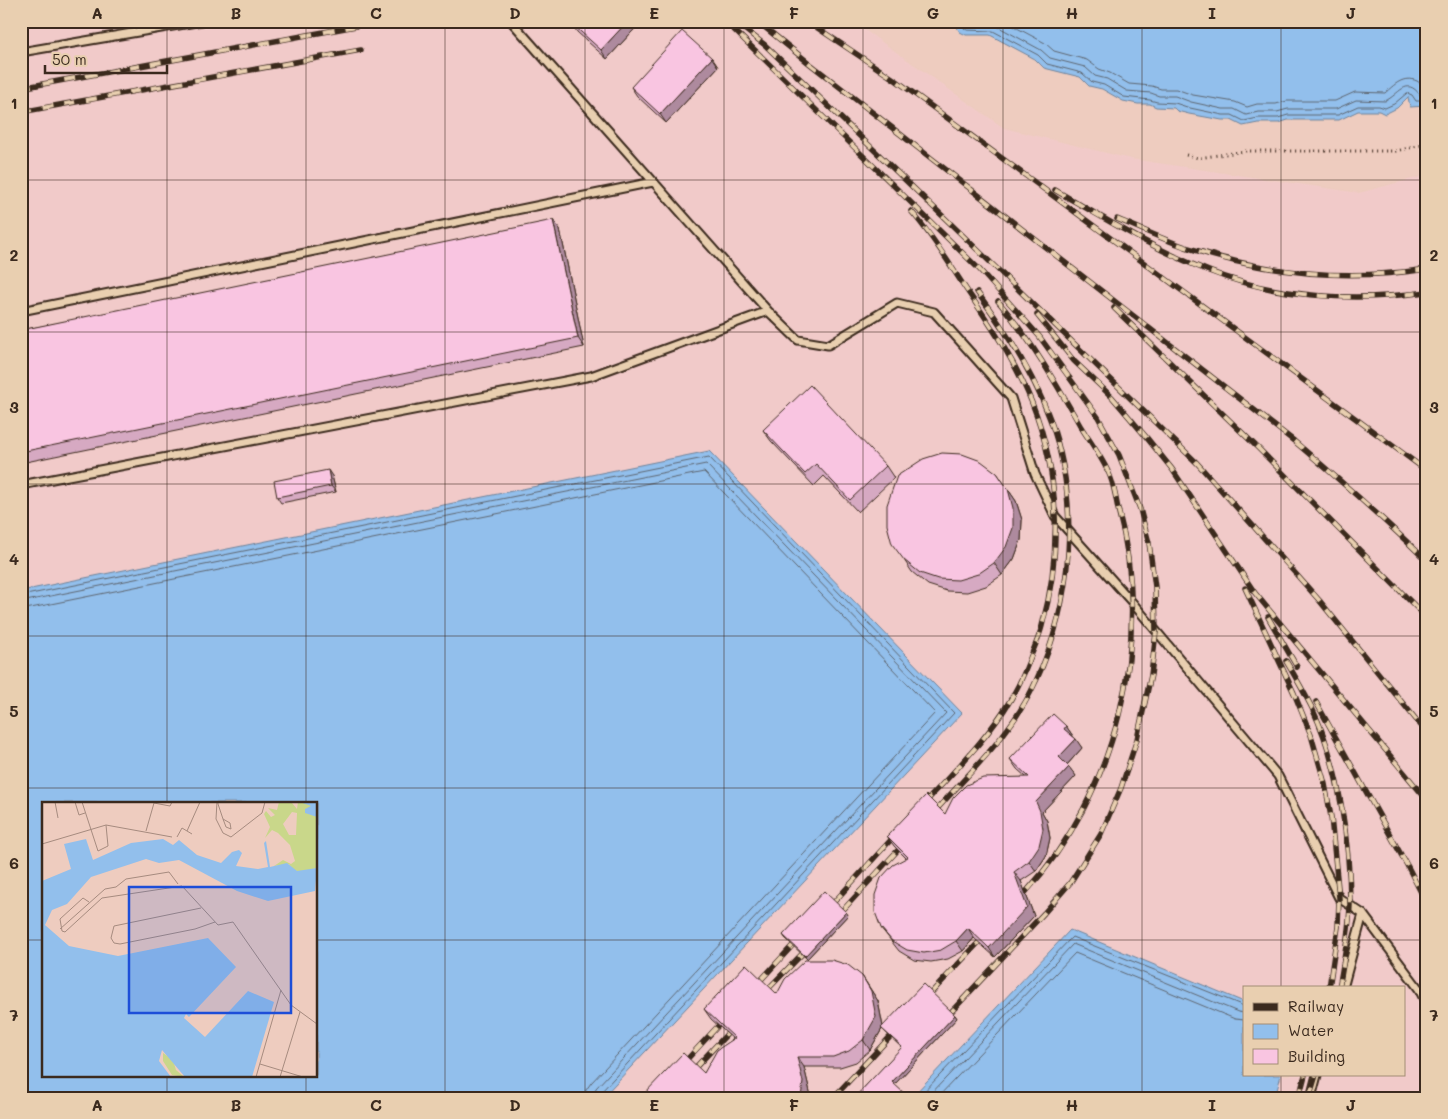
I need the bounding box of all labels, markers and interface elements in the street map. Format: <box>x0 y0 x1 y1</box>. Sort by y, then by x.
text: A <box>91 2 103 23</box>
text: B <box>231 2 241 23</box>
text: C <box>370 2 382 23</box>
text: D <box>509 2 521 23</box>
text: E <box>649 2 659 23</box>
text: F <box>789 2 799 23</box>
text: G <box>927 2 939 23</box>
text: H <box>1066 2 1078 23</box>
text: I <box>1208 2 1216 23</box>
text: J <box>1346 2 1356 23</box>
scale bar <box>45 42 168 74</box>
text: 50 m <box>52 49 87 69</box>
text: 1 <box>10 92 18 113</box>
text: 1 <box>1430 92 1438 113</box>
text: 2 <box>10 244 19 265</box>
text: 2 <box>1430 244 1439 265</box>
text: 3 <box>9 396 19 417</box>
text: 3 <box>1429 396 1439 417</box>
text: 4 <box>9 548 19 569</box>
text: 4 <box>1429 548 1439 569</box>
text: 5 <box>9 700 19 721</box>
text: 5 <box>1429 700 1439 721</box>
inset map <box>42 802 318 1076</box>
text: 6 <box>9 852 19 873</box>
text: 6 <box>1429 852 1439 873</box>
legend <box>1243 986 1406 1076</box>
text: Railway <box>1288 996 1344 1016</box>
text: 7 <box>10 1004 19 1025</box>
text: 7 <box>1430 1004 1439 1025</box>
text: Water <box>1288 1020 1334 1040</box>
text: Building <box>1288 1046 1345 1066</box>
text: A <box>91 1094 103 1115</box>
text: B <box>231 1094 241 1115</box>
text: C <box>370 1094 382 1115</box>
text: D <box>509 1094 521 1115</box>
text: E <box>649 1094 659 1115</box>
text: F <box>789 1094 799 1115</box>
text: G <box>927 1094 939 1115</box>
text: H <box>1066 1094 1078 1115</box>
text: I <box>1208 1094 1216 1115</box>
text: J <box>1346 1094 1356 1115</box>

